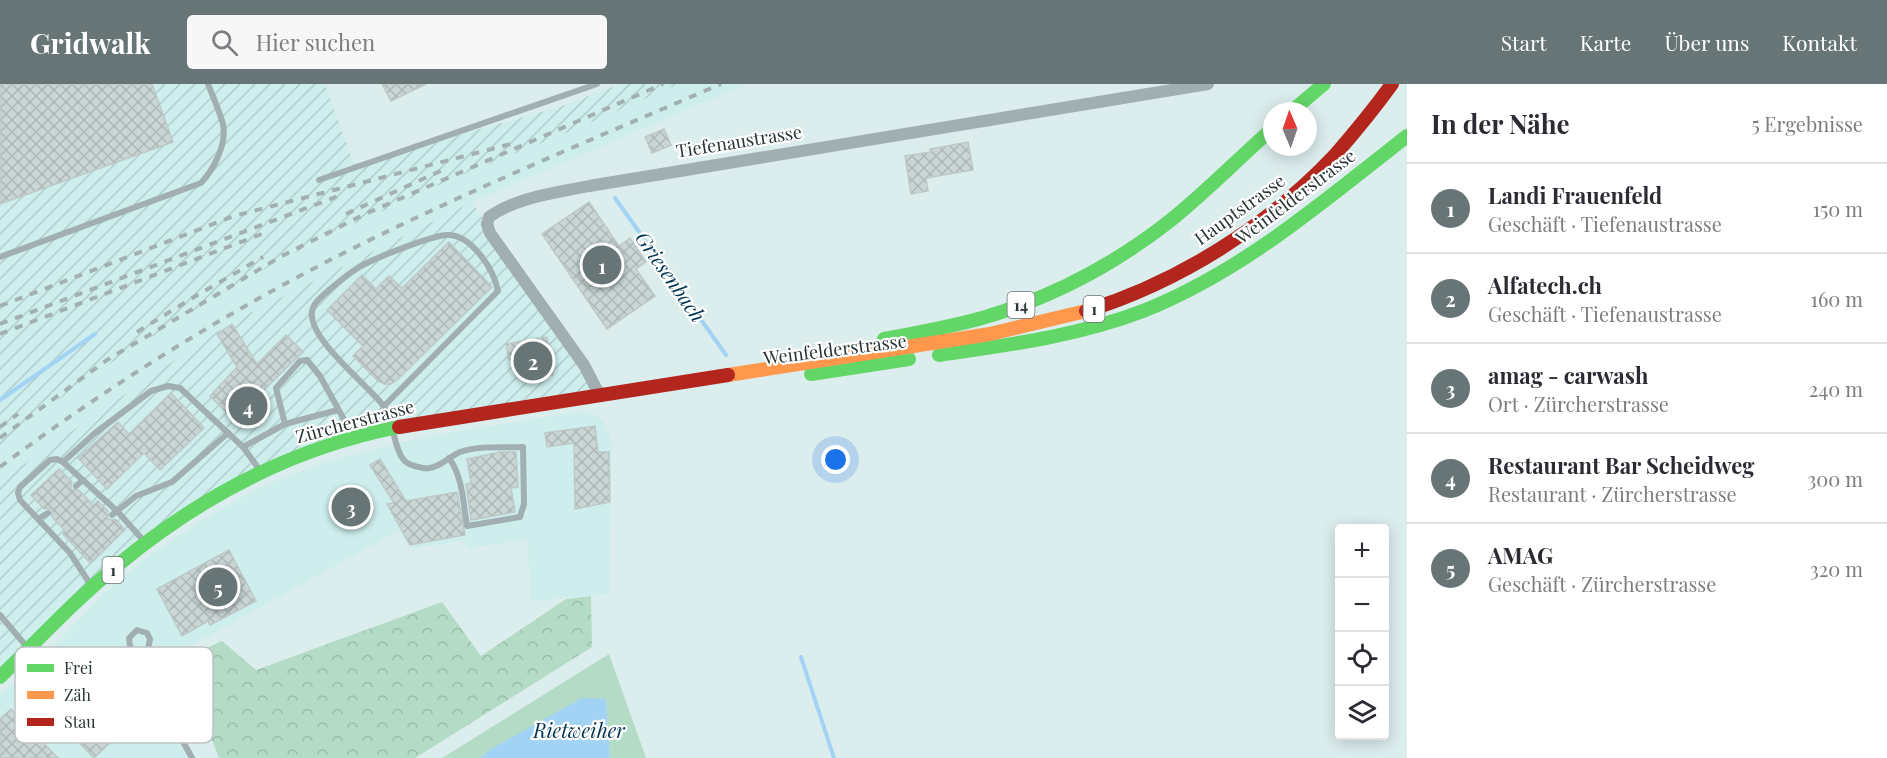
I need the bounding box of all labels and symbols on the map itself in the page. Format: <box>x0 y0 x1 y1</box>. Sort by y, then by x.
north arrow <box>1263 102 1317 156</box>
street label: Tiefenaustrasse <box>674 119 803 163</box>
street label: Weinfelderstrasse <box>1230 143 1360 250</box>
street label: Hauptstrasse <box>1189 168 1290 250</box>
water label: Griesenbach <box>630 225 712 327</box>
pin: 1 <box>582 242 622 288</box>
road number: 14 <box>1008 292 1034 318</box>
road number: 1 <box>1084 296 1104 322</box>
street label: Weinfelderstrasse <box>761 328 908 370</box>
pin: 2 <box>514 338 552 384</box>
pin: 4 <box>228 384 268 428</box>
street label: Zürcherstrasse <box>293 394 417 448</box>
your location <box>821 445 850 474</box>
pin: 3 <box>332 484 370 530</box>
road number: 1 <box>102 557 124 583</box>
pin: 5 <box>198 564 238 610</box>
legend <box>15 647 213 743</box>
text: Frei <box>64 657 93 678</box>
text: Zäh <box>64 684 91 705</box>
text: Stau <box>64 711 96 732</box>
water label: Rietweiher <box>532 716 626 743</box>

